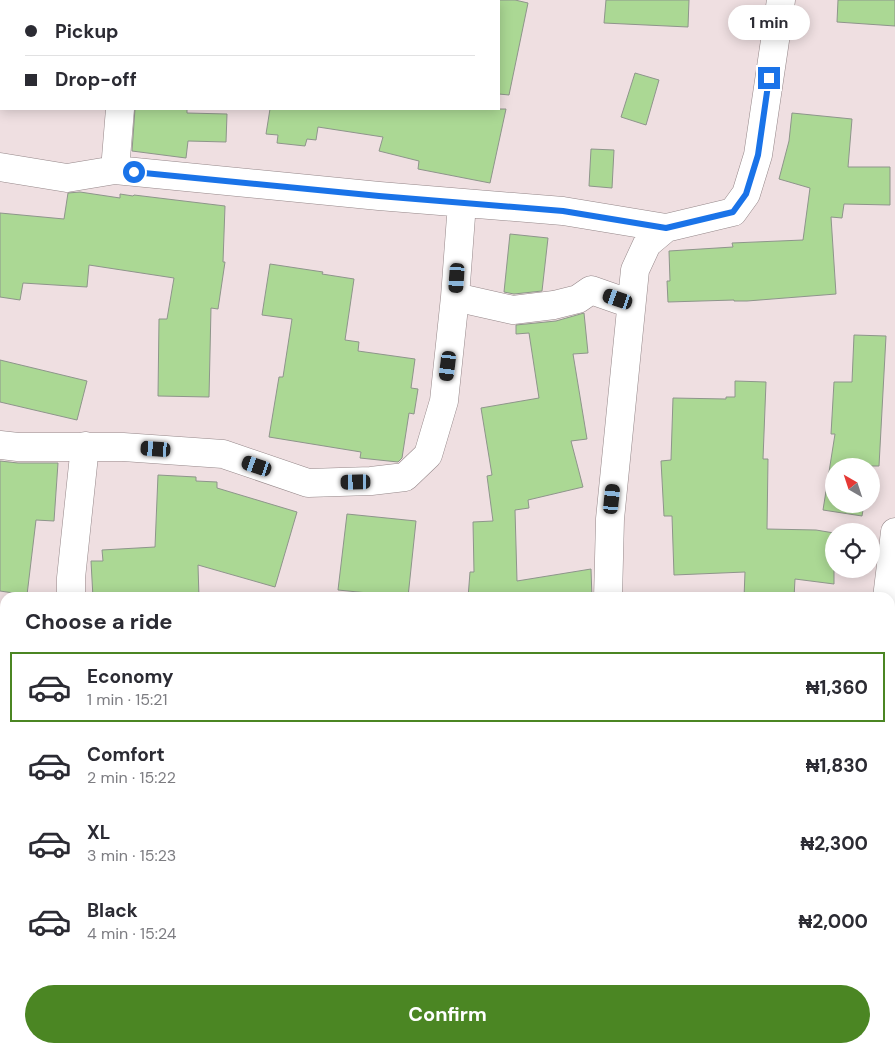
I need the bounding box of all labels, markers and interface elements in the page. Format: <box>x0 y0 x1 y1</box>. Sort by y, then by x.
callout: 1 min <box>728 5 810 40</box>
text: 1 min <box>750 12 788 33</box>
text: Pickup <box>55 19 119 44</box>
text: Drop-off <box>55 67 137 92</box>
route end <box>758 67 780 89</box>
route start <box>123 161 145 183</box>
car <box>448 263 465 293</box>
car <box>601 287 634 311</box>
car <box>438 350 457 382</box>
car <box>140 440 171 458</box>
car <box>240 454 273 478</box>
north arrow <box>825 458 880 512</box>
map controls <box>825 458 880 578</box>
car <box>340 474 371 490</box>
car <box>602 483 621 515</box>
button: locate <box>825 523 880 578</box>
text: Choose a ride <box>25 607 173 636</box>
text: Economy <box>87 664 174 689</box>
icon: car <box>27 665 72 710</box>
text: ₦1,360 <box>806 675 868 700</box>
text: 1 min · 15:21 <box>87 689 167 710</box>
text: Comfort <box>87 742 165 767</box>
icon: car <box>27 743 72 788</box>
text: ₦1,830 <box>806 753 868 778</box>
text: 2 min · 15:22 <box>87 767 176 788</box>
text: XL <box>87 820 110 845</box>
icon: car <box>27 821 72 866</box>
text: ₦2,300 <box>800 831 868 856</box>
text: 3 min · 15:23 <box>87 845 176 866</box>
text: Black <box>87 898 138 923</box>
icon: car <box>27 899 72 944</box>
text: ₦2,000 <box>799 909 868 934</box>
text: 4 min · 15:24 <box>87 923 177 944</box>
button: Confirm <box>25 985 870 1043</box>

